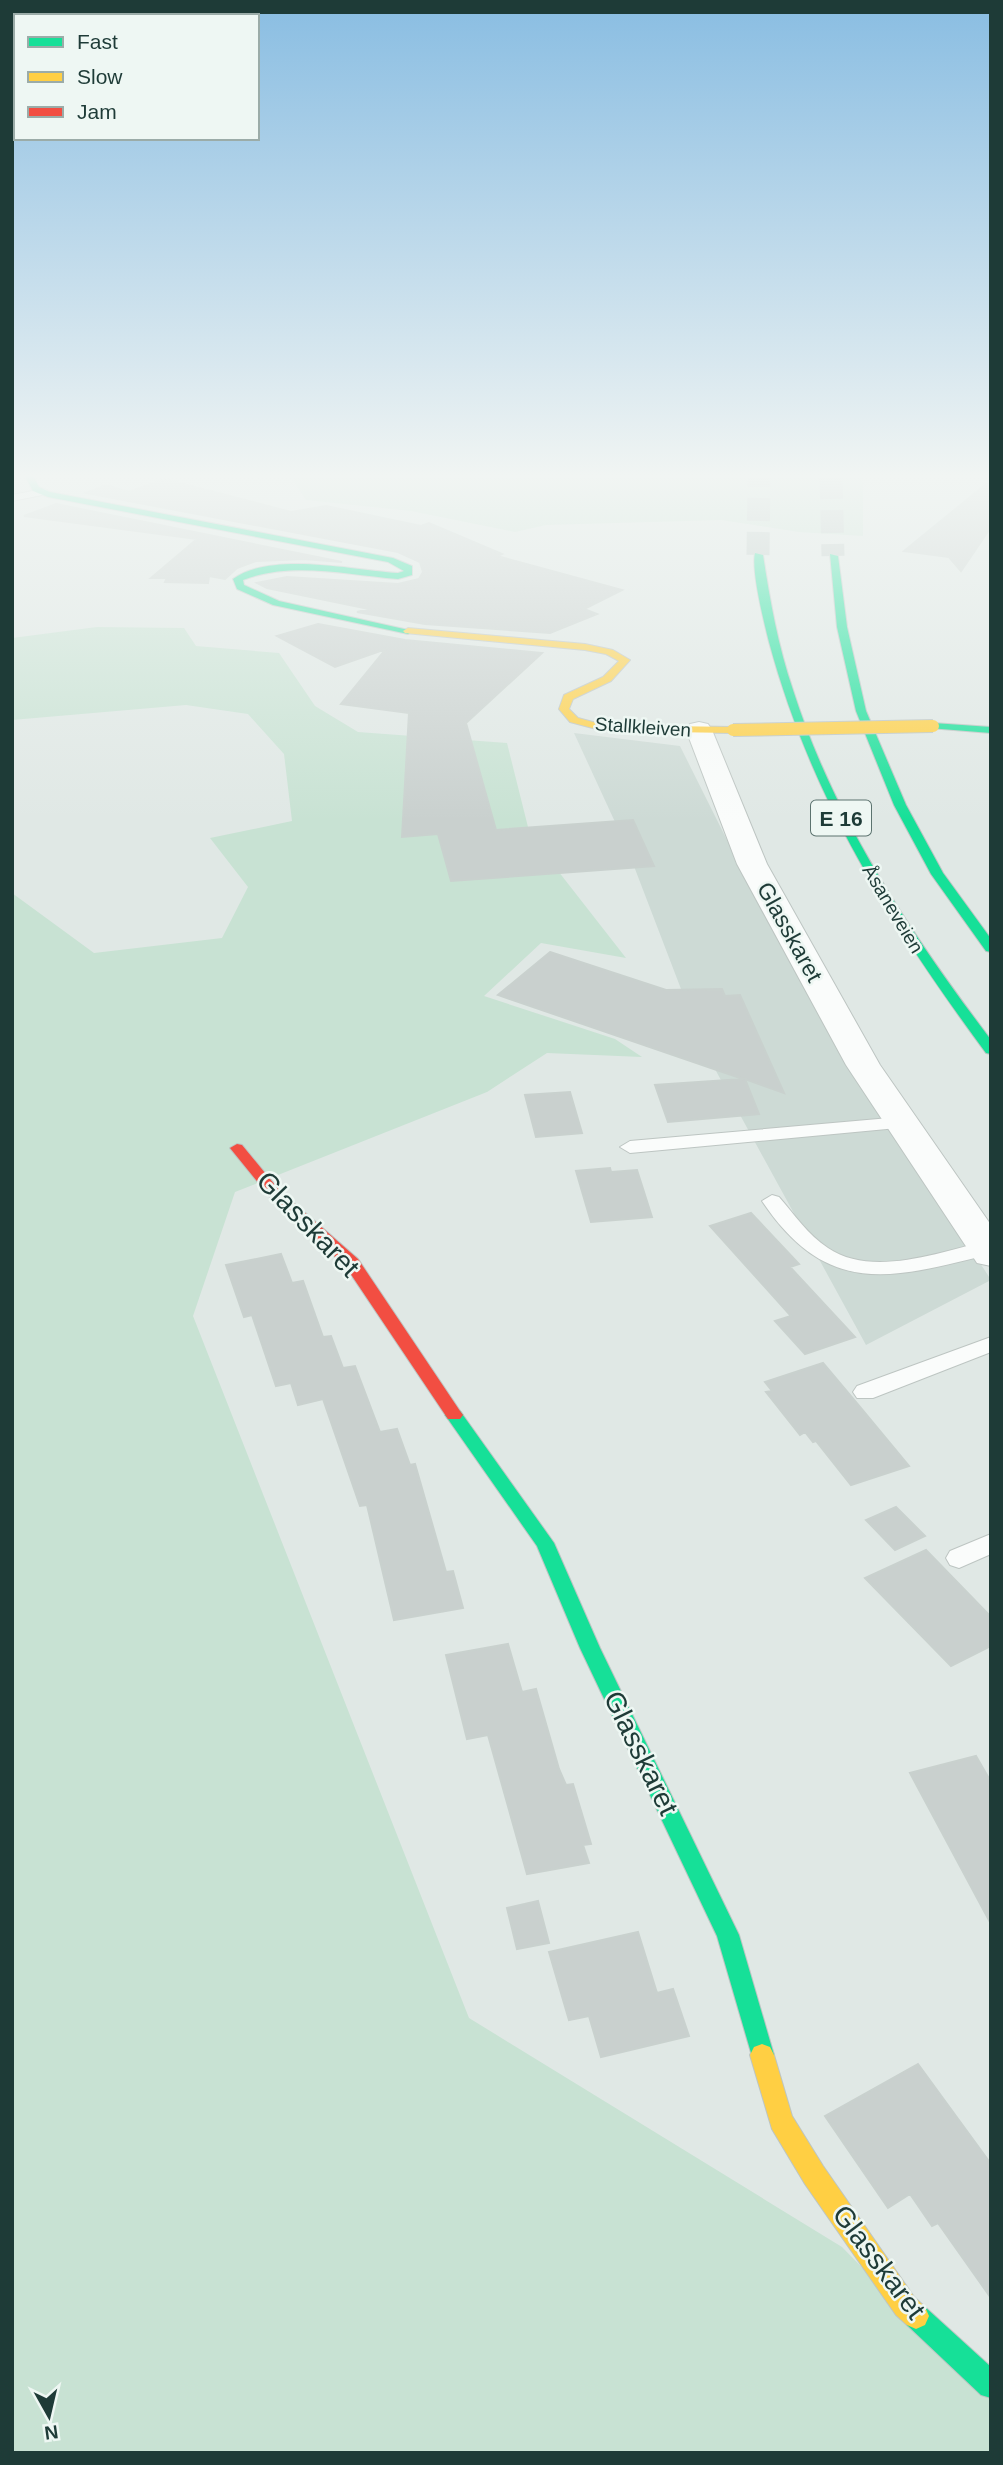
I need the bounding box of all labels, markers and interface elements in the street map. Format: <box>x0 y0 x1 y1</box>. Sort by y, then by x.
legend <box>14 14 259 140</box>
text: Fast <box>77 30 118 53</box>
text: Slow <box>77 65 123 88</box>
text: Jam <box>77 100 117 123</box>
street label: Stallkleiven <box>594 713 692 741</box>
road number: E 16 <box>811 800 871 836</box>
street label: Åsaneveien <box>858 861 928 957</box>
street label: Glasskaret <box>752 878 828 987</box>
street label: Glasskaret <box>250 1165 366 1283</box>
street label: Glasskaret <box>598 1686 684 1820</box>
street label: Glasskaret <box>826 2199 932 2325</box>
north arrow <box>14 2381 84 2451</box>
text: N <box>43 2421 60 2444</box>

